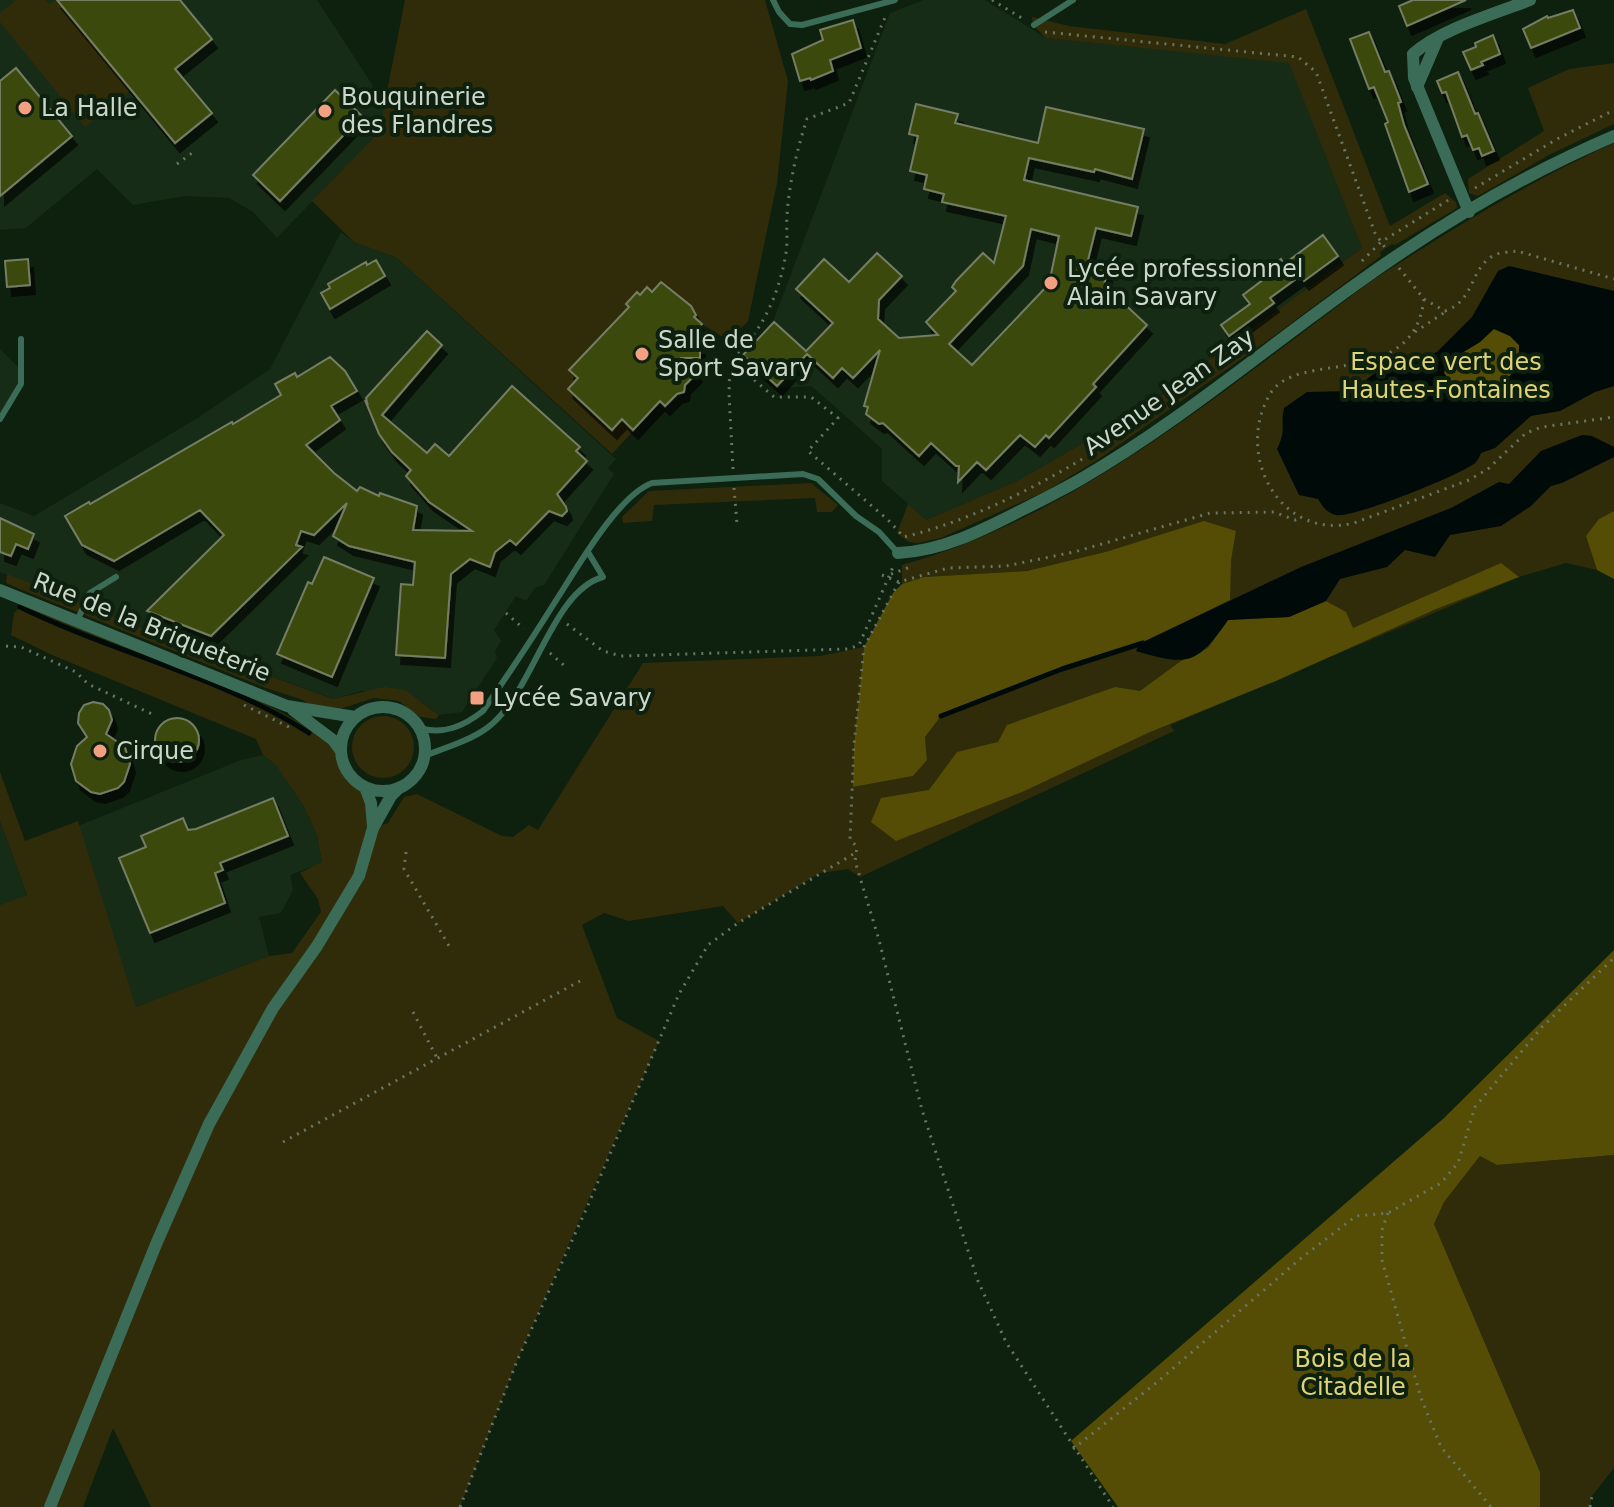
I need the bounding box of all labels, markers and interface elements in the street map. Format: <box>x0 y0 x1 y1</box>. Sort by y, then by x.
place label: Bouquinerie des Flandres <box>341 83 493 139</box>
place label: La Halle <box>41 94 138 122</box>
marker: La Halle <box>16 99 34 117</box>
marker: Bouquinerie des Flandres <box>316 102 334 120</box>
place label: Lycée professionnel Alain Savary <box>1067 255 1303 311</box>
marker: Lycée professionnel Alain Savary <box>1042 274 1060 292</box>
street label: Avenue Jean Zay <box>1078 323 1260 461</box>
place label: Salle de Sport Savary <box>658 326 813 382</box>
marker: Salle de Sport Savary <box>633 345 651 363</box>
park label: Espace vert des Hautes-Fontaines <box>1341 348 1551 404</box>
street label: Rue de la Briqueterie <box>29 567 275 687</box>
place label: Lycée Savary <box>493 684 652 712</box>
marker: Lycée Savary <box>468 689 486 707</box>
place label: Cirque <box>116 737 194 765</box>
marker: Cirque <box>91 742 109 760</box>
park label: Bois de la Citadelle <box>1295 1345 1411 1401</box>

